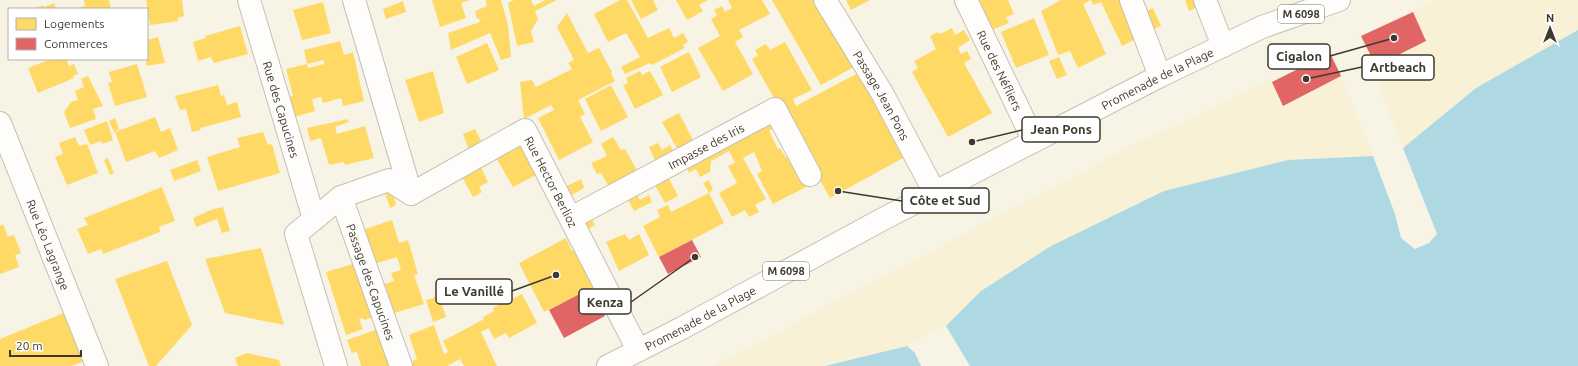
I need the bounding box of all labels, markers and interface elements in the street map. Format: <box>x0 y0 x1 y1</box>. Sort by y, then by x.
road number: M 6098 <box>1278 5 1324 23</box>
legend <box>8 8 148 60</box>
north arrow <box>1530 8 1570 48</box>
text: N <box>1546 12 1554 24</box>
text: Logements <box>44 17 104 30</box>
street label: Rue des Néfliers <box>975 28 1025 113</box>
text: Commerces <box>44 37 108 50</box>
callout: Cigalon <box>1268 44 1330 69</box>
street label: Promenade de la Plage <box>1099 45 1215 112</box>
street label: Passage Jean Pons <box>851 48 912 142</box>
text: Cigalon <box>1276 49 1322 63</box>
callout: Artbeach <box>1362 55 1434 80</box>
street label: Rue des Capucines <box>261 60 302 159</box>
text: Artbeach <box>1370 60 1426 74</box>
callout: Jean Pons <box>1022 117 1100 142</box>
street label: Impasse des Iris <box>666 120 746 171</box>
text: Jean Pons <box>1030 122 1092 136</box>
street label: Rue Hector Berlioz <box>523 134 581 230</box>
callout: Côte et Sud <box>902 188 989 213</box>
text: Côte et Sud <box>910 193 980 207</box>
street label: Rue Léo Lagrange <box>25 197 72 292</box>
street label: Passage des Capucines <box>345 222 398 342</box>
road number: M 6098 <box>763 262 809 280</box>
callout: Le Vanillé <box>436 279 512 304</box>
street label: Promenade de la Plage <box>643 283 758 353</box>
text: Le Vanillé <box>444 284 504 298</box>
callout: Kenza <box>579 289 631 314</box>
text: Kenza <box>587 295 623 309</box>
scale bar <box>10 332 81 358</box>
text: 20 m <box>16 339 43 352</box>

